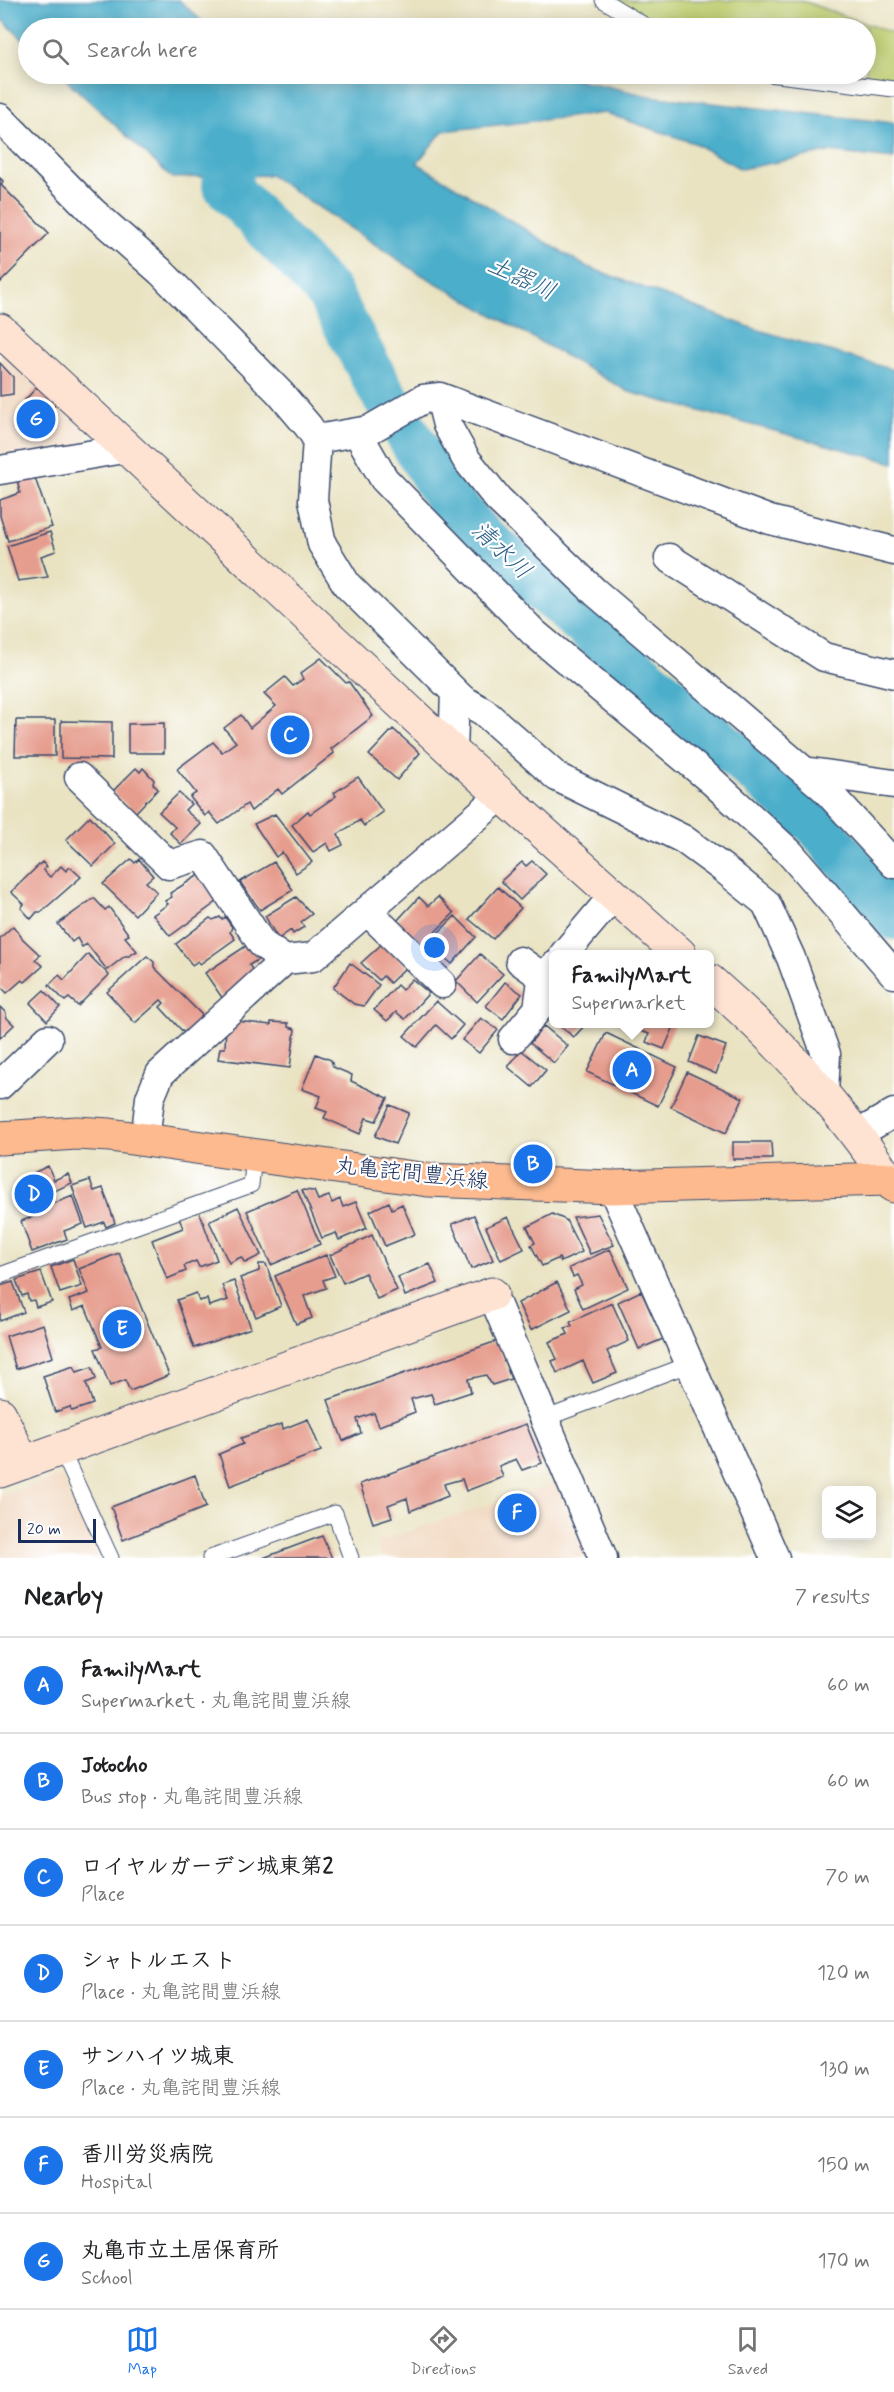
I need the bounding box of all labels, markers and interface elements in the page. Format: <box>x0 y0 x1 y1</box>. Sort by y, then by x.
search box <box>18 18 876 84</box>
icon: search <box>39 35 72 68</box>
text: Search here <box>87 37 198 65</box>
water label: 土器川 <box>482 250 560 308</box>
pin: G <box>16 396 56 442</box>
water label: 清水川 <box>464 515 538 587</box>
pin: C <box>270 712 310 758</box>
your location <box>420 933 449 962</box>
popup <box>549 950 714 1028</box>
text: FamilyMart <box>572 962 691 990</box>
text: Supermarket <box>572 990 686 1017</box>
pin: A <box>612 1048 652 1092</box>
pin: B <box>514 1142 552 1186</box>
street label: 丸亀詫間豊浜線 <box>334 1152 490 1196</box>
pin: D <box>15 1172 54 1216</box>
pin: E <box>102 1306 142 1352</box>
map controls <box>822 1486 876 1540</box>
button: layers <box>822 1486 876 1540</box>
pin: F <box>498 1490 536 1536</box>
scale bar <box>18 1516 96 1544</box>
text: 20 m <box>27 1519 61 1540</box>
text: Nearby <box>24 1580 103 1614</box>
text: 7 results <box>795 1584 870 1611</box>
text: FamilyMart <box>81 1656 201 1684</box>
text: A <box>37 1672 50 1699</box>
text: 60 m <box>827 1672 870 1699</box>
text: Supermarket · 丸亀詫間豊浜線 <box>81 1688 351 1715</box>
text: Jotocho <box>81 1752 148 1780</box>
text: B <box>37 1768 50 1795</box>
text: 60 m <box>827 1768 870 1795</box>
text: Bus stop · 丸亀詫間豊浜線 <box>81 1784 303 1811</box>
text: ロイヤルガーデン城東第2 <box>81 1853 333 1881</box>
text: C <box>36 1864 51 1891</box>
text: 70 m <box>825 1864 870 1891</box>
text: Place <box>81 1881 125 1908</box>
text: シャトルエスト <box>81 1947 236 1975</box>
text: D <box>37 1960 50 1987</box>
text: 120 m <box>817 1960 870 1987</box>
text: Place · 丸亀詫間豊浜線 <box>81 1979 280 2006</box>
text: サンハイツ城東 <box>81 2043 234 2071</box>
text: E <box>38 2056 49 2083</box>
text: 130 m <box>819 2056 870 2083</box>
text: Place · 丸亀詫間豊浜線 <box>81 2075 280 2102</box>
text: 香川労災病院 <box>81 2141 213 2169</box>
text: F <box>38 2152 49 2179</box>
text: 150 m <box>817 2152 870 2179</box>
text: Hospital <box>81 2169 152 2196</box>
text: 丸亀市立土居保育所 <box>81 2237 279 2265</box>
text: G <box>37 2248 50 2275</box>
text: 170 m <box>818 2248 870 2275</box>
text: School <box>81 2265 133 2292</box>
tab: Map <box>126 2323 159 2380</box>
tab: Directions <box>410 2323 476 2380</box>
tab: Saved <box>728 2323 768 2380</box>

